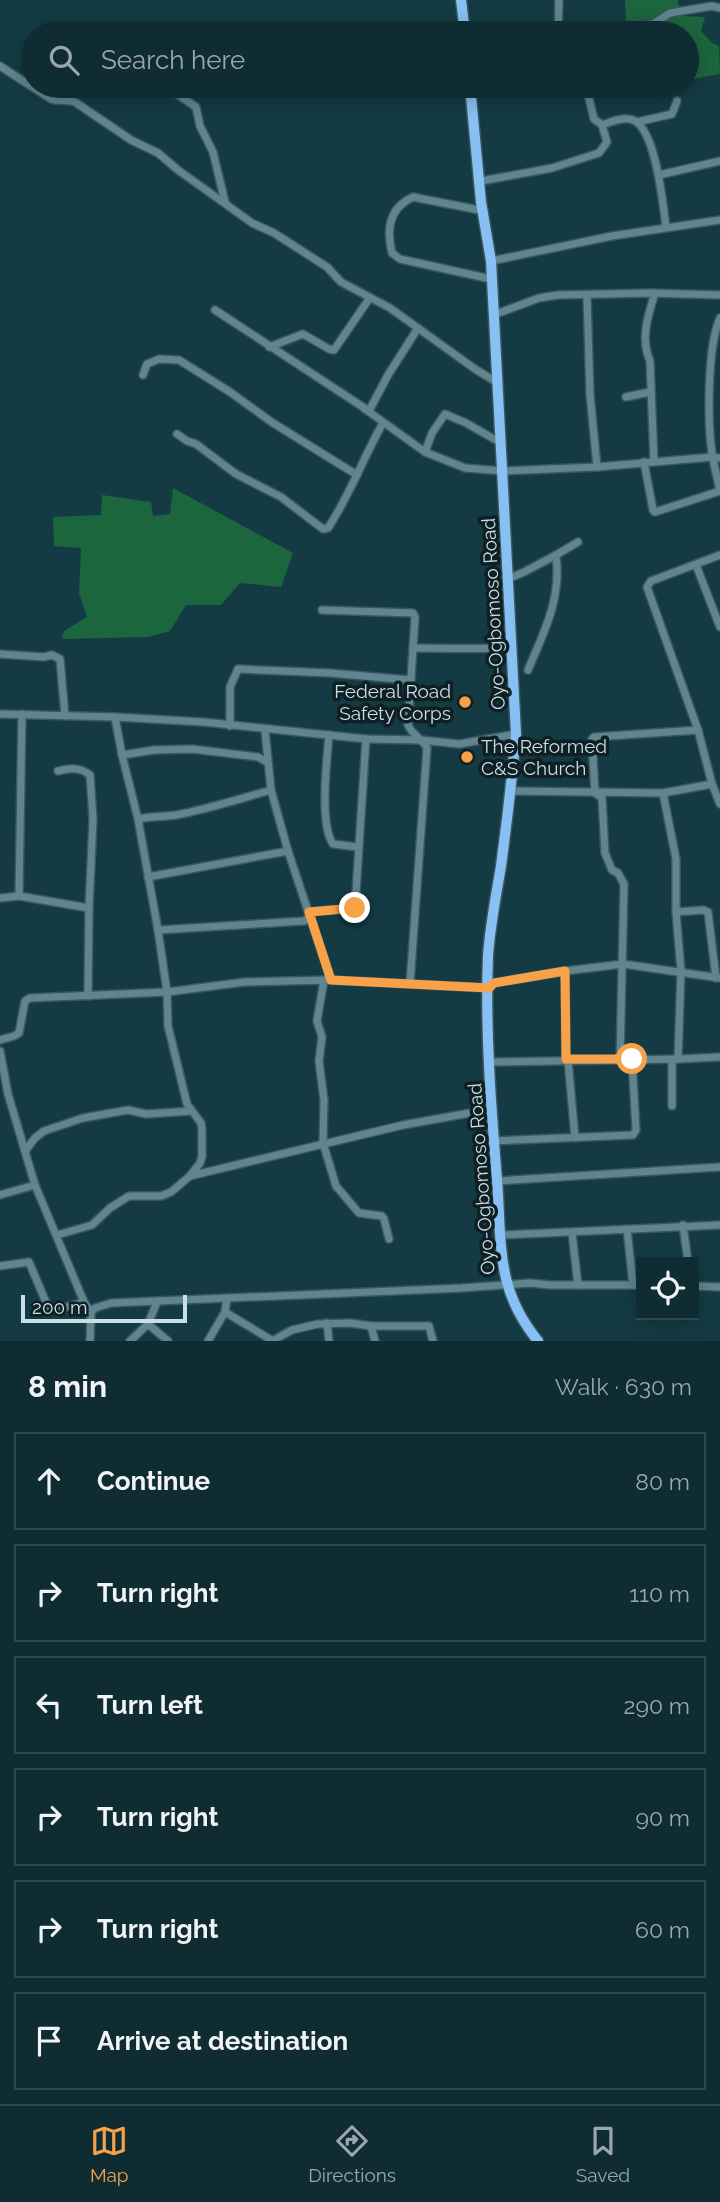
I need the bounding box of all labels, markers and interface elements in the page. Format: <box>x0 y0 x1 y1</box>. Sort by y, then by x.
search box <box>21 21 699 98</box>
icon: search <box>45 41 83 79</box>
text: Search here <box>101 45 245 75</box>
street label: Oyo-Ogbomoso Road <box>477 517 509 711</box>
place label: Federal Road Safety Corps <box>334 680 451 724</box>
marker: Federal Road Safety Corps <box>457 694 473 710</box>
place label: The Reformed C&S Church <box>481 735 607 779</box>
marker: The Reformed C&S Church <box>459 749 475 765</box>
route end <box>339 892 370 923</box>
route start <box>616 1043 647 1074</box>
street label: Oyo-Ogbomoso Road <box>463 1082 499 1276</box>
map controls <box>636 1257 699 1320</box>
button: locate <box>636 1257 699 1320</box>
scale bar <box>21 1292 187 1324</box>
text: 200 m <box>32 1296 87 1318</box>
text: 8 min <box>28 1369 107 1404</box>
text: Walk · 630 m <box>555 1373 692 1400</box>
icon: ahead <box>30 1462 68 1500</box>
text: Continue <box>97 1466 210 1496</box>
text: 80 m <box>635 1468 690 1495</box>
icon: right <box>30 1574 68 1612</box>
text: Turn right <box>97 1578 218 1608</box>
text: 110 m <box>629 1580 690 1607</box>
icon: left <box>30 1686 68 1724</box>
text: Turn left <box>97 1690 203 1720</box>
text: 290 m <box>623 1692 690 1719</box>
icon: right <box>30 1798 68 1836</box>
text: Turn right <box>97 1802 218 1832</box>
text: 90 m <box>635 1804 690 1831</box>
icon: right <box>30 1910 68 1948</box>
text: Turn right <box>97 1914 218 1944</box>
text: 60 m <box>635 1916 690 1943</box>
icon: arrive <box>30 2022 68 2060</box>
text: Arrive at destination <box>97 2026 348 2056</box>
tab: Map <box>90 2122 129 2186</box>
tab: Directions <box>308 2122 396 2186</box>
tab: Saved <box>576 2122 630 2186</box>

